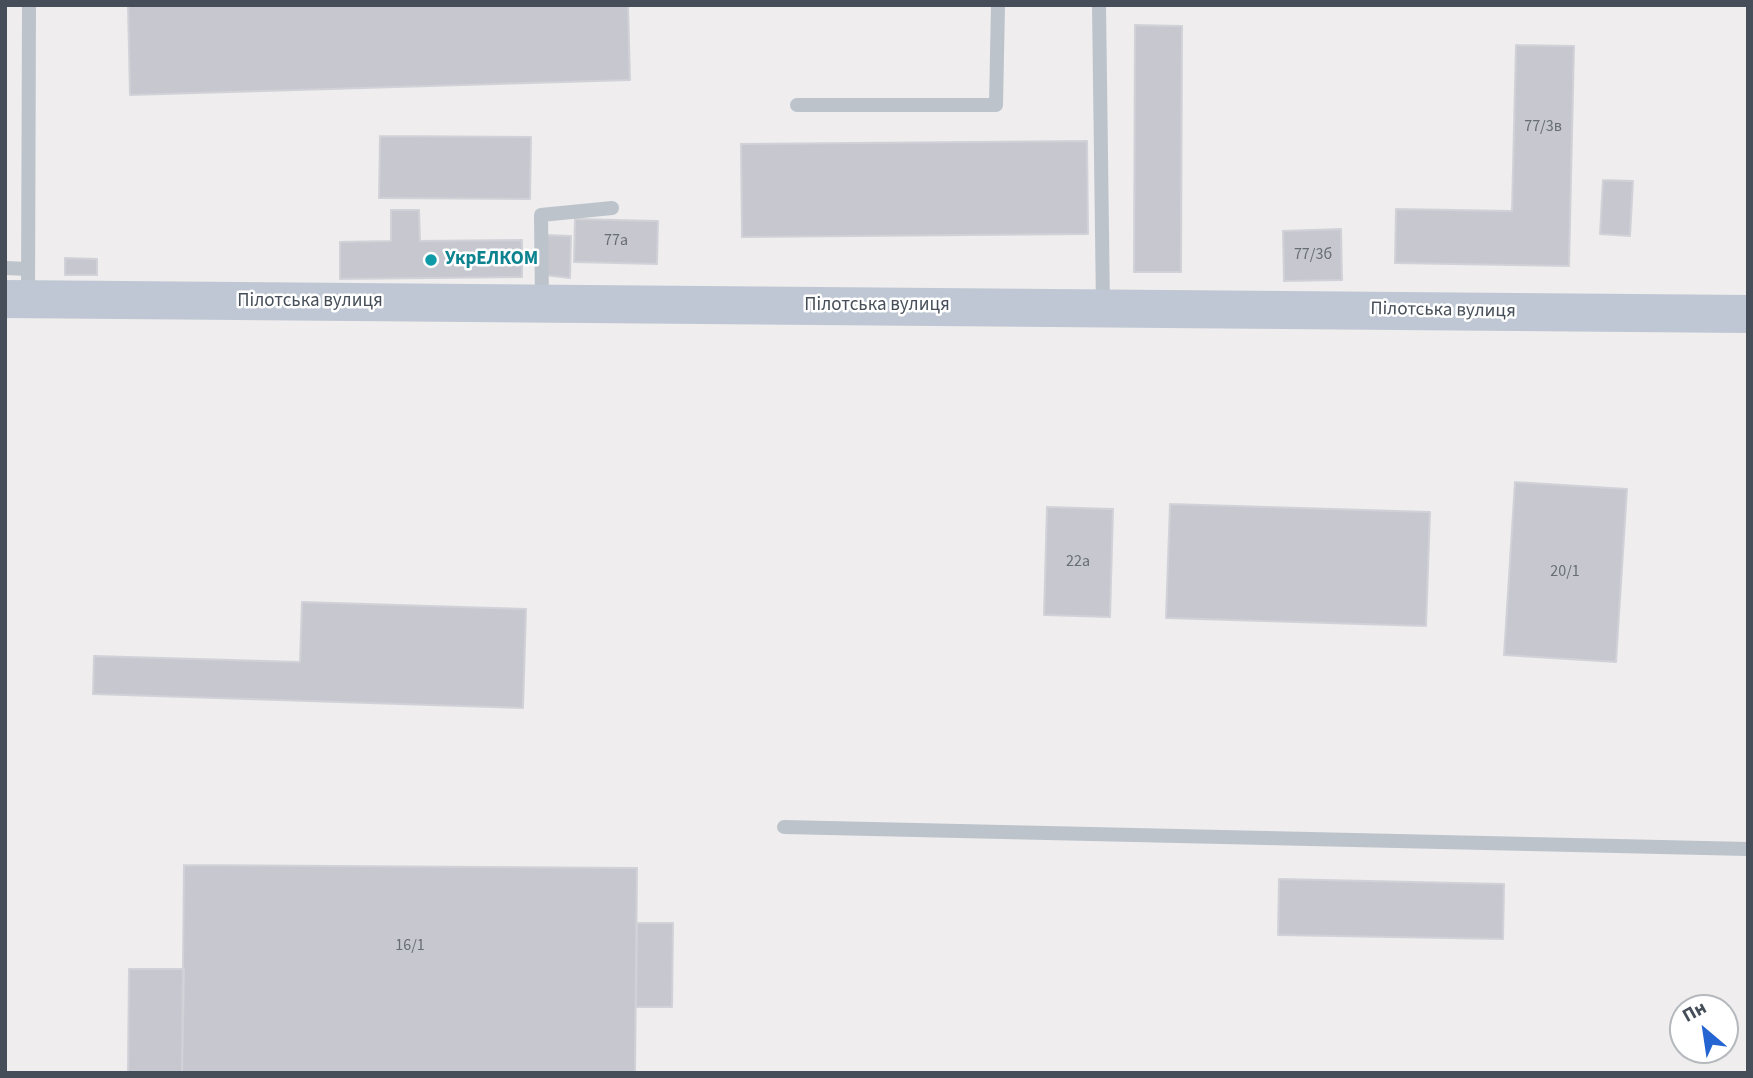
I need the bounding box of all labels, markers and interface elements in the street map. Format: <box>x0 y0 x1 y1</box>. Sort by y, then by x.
house number: 77/3в <box>1524 117 1562 137</box>
house number: 77а <box>604 231 628 251</box>
house number: 77/3б <box>1294 245 1332 265</box>
place label: УкрЕЛКОМ <box>445 249 538 271</box>
marker: УкрЕЛКОМ <box>423 252 439 268</box>
street label: Пілотська вулиця <box>237 291 383 313</box>
street label: Пілотська вулиця <box>804 295 950 317</box>
street label: Пілотська вулиця <box>1370 298 1516 324</box>
house number: 22а <box>1066 552 1090 572</box>
house number: 20/1 <box>1550 562 1580 582</box>
house number: 16/1 <box>395 936 425 956</box>
north arrow <box>1669 994 1739 1064</box>
text: Пн <box>1678 994 1711 1029</box>

